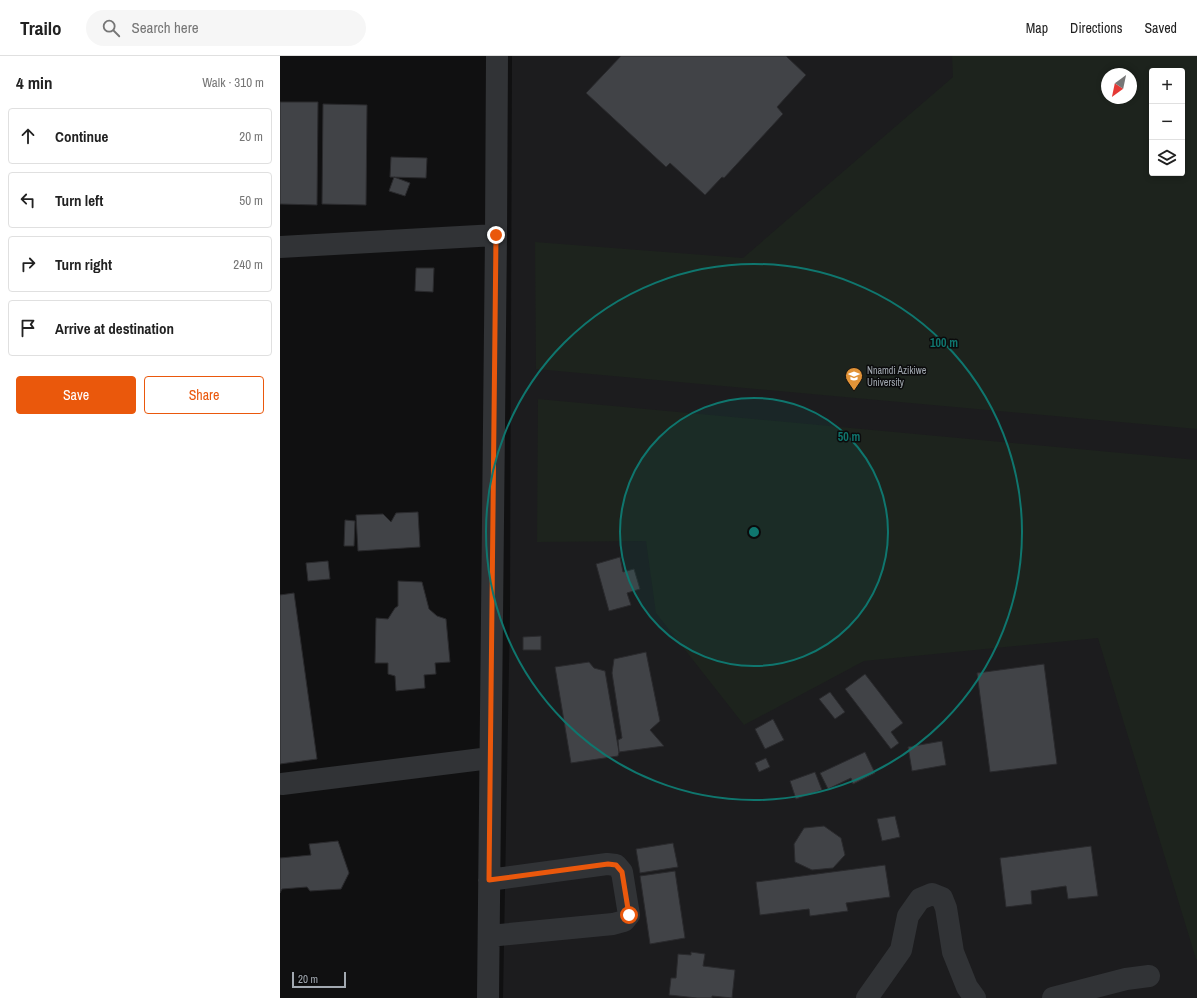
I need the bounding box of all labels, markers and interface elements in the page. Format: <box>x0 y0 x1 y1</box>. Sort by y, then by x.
search box <box>86 10 366 46</box>
text: Trailo <box>20 15 62 41</box>
icon: search <box>100 17 122 39</box>
text: Search here <box>132 17 199 38</box>
text: Map <box>1026 19 1048 37</box>
text: Directions <box>1070 19 1122 37</box>
text: Saved <box>1144 19 1177 37</box>
north arrow <box>1101 68 1137 104</box>
map controls <box>1149 68 1185 176</box>
button: + <box>1149 68 1185 104</box>
text: 4 min <box>16 71 52 94</box>
text: Walk · 310 m <box>202 74 264 91</box>
button: − <box>1149 104 1185 140</box>
icon: ahead <box>17 125 39 147</box>
text: Continue <box>55 126 108 147</box>
text: 20 m <box>239 128 263 145</box>
button: layers <box>1149 140 1185 176</box>
icon: left <box>17 189 39 211</box>
text: Turn left <box>55 190 103 211</box>
text: 50 m <box>239 192 263 209</box>
route end <box>487 226 505 244</box>
icon: right <box>17 253 39 275</box>
text: Turn right <box>55 254 112 275</box>
text: 240 m <box>233 256 263 273</box>
icon: arrive <box>17 317 39 339</box>
text: Arrive at destination <box>55 318 174 339</box>
text: 100 m <box>930 335 958 351</box>
place label: Nnamdi Azikiwe University <box>867 364 927 389</box>
school or university icon: Nnamdi Azikiwe University <box>844 366 864 391</box>
button: Save <box>16 376 136 414</box>
button: Share <box>144 376 264 414</box>
text: 50 m <box>838 429 860 445</box>
centre of rings <box>747 525 761 539</box>
route start <box>620 906 638 924</box>
scale bar <box>292 970 346 989</box>
text: 20 m <box>298 972 318 986</box>

